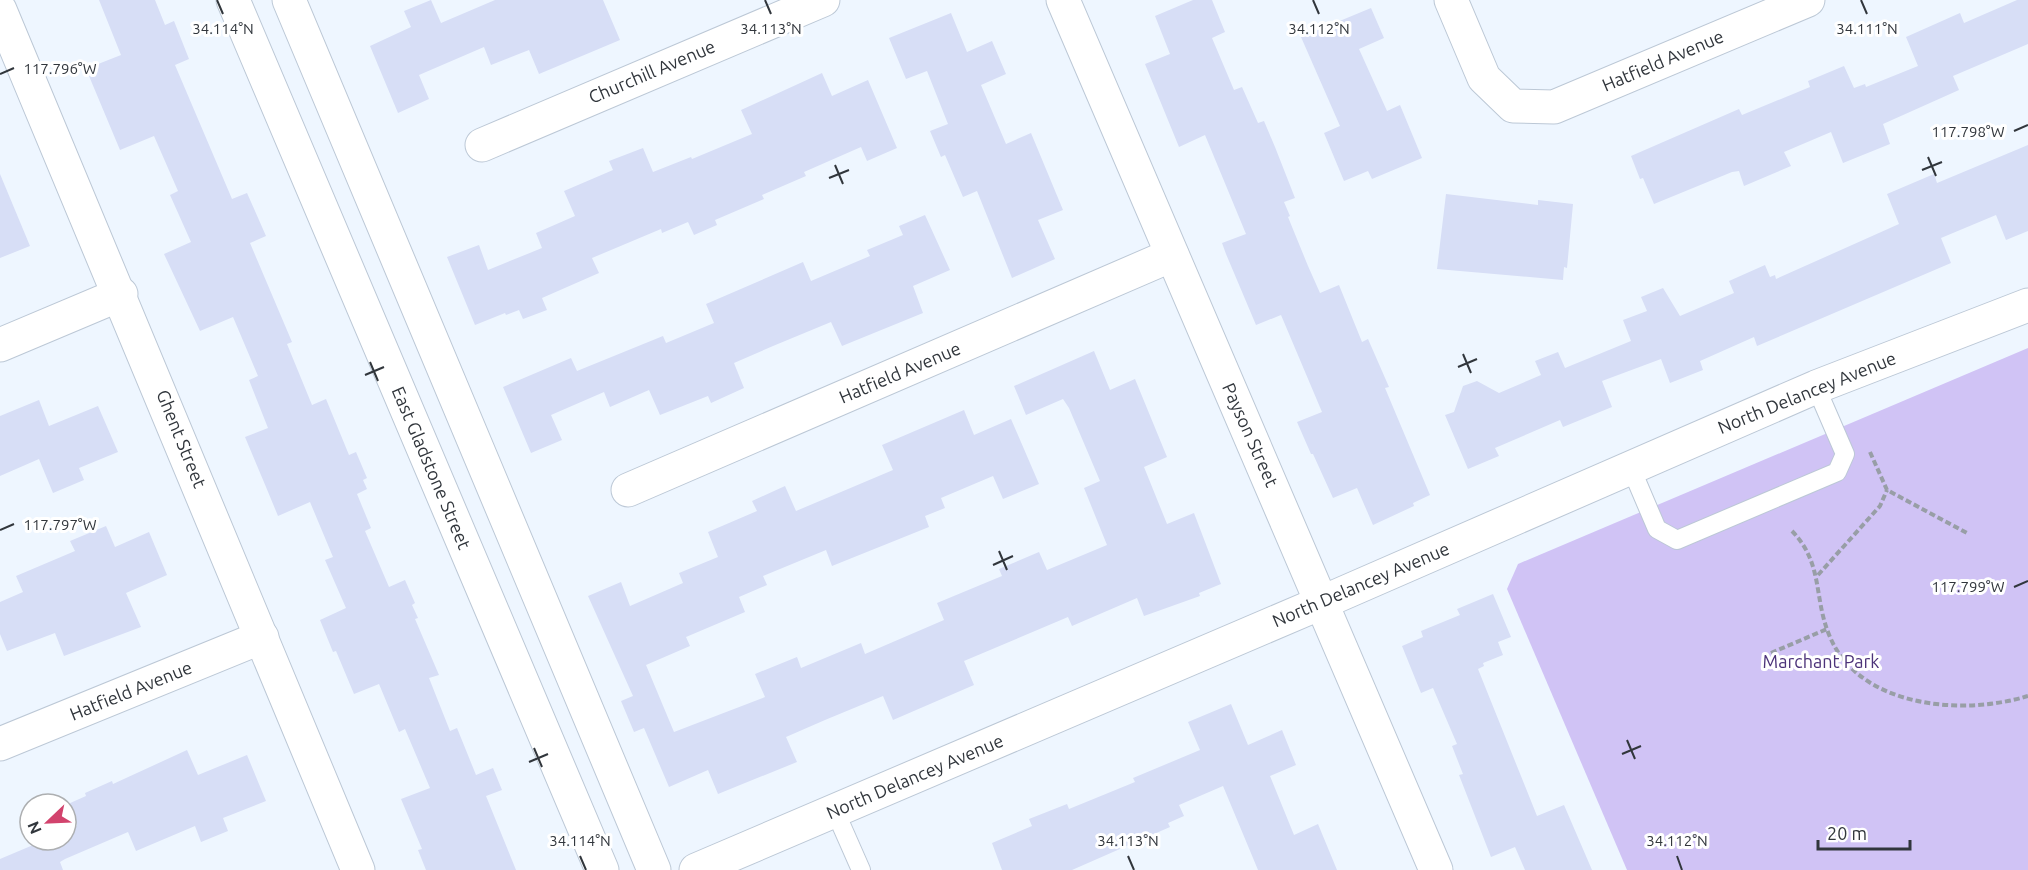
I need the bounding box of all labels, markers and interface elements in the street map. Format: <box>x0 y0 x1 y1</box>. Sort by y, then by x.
text: 34.114°N <box>192 20 254 37</box>
text: 34.113°N <box>740 20 802 37</box>
text: 34.112°N <box>1288 20 1350 37</box>
text: 34.111°N <box>1836 20 1898 37</box>
street label: Hatfield Avenue <box>1599 25 1726 95</box>
street label: Churchill Avenue <box>585 35 718 107</box>
text: 117.796°W <box>23 60 97 77</box>
text: 117.798°W <box>1931 123 2005 140</box>
street label: Hatfield Avenue <box>836 337 963 407</box>
street label: North Delancey Avenue <box>1715 347 1899 437</box>
street label: Payson Street <box>1219 380 1283 490</box>
street label: East Gladstone Street <box>389 383 475 552</box>
street label: Ghent Street <box>153 387 211 491</box>
text: 117.797°W <box>23 516 97 533</box>
street label: North Delancey Avenue <box>1269 538 1452 630</box>
text: 117.799°W <box>1931 578 2005 595</box>
park label: Marchant Park <box>1763 651 1879 671</box>
street label: Hatfield Avenue <box>67 656 195 724</box>
street label: North Delancey Avenue <box>823 730 1006 822</box>
north arrow <box>18 792 78 852</box>
scale bar <box>1818 813 1910 851</box>
text: N <box>24 819 45 837</box>
text: 20 m <box>1827 823 1867 843</box>
text: 34.114°N <box>549 832 611 849</box>
text: 34.113°N <box>1097 832 1159 849</box>
text: 34.112°N <box>1646 832 1708 849</box>

